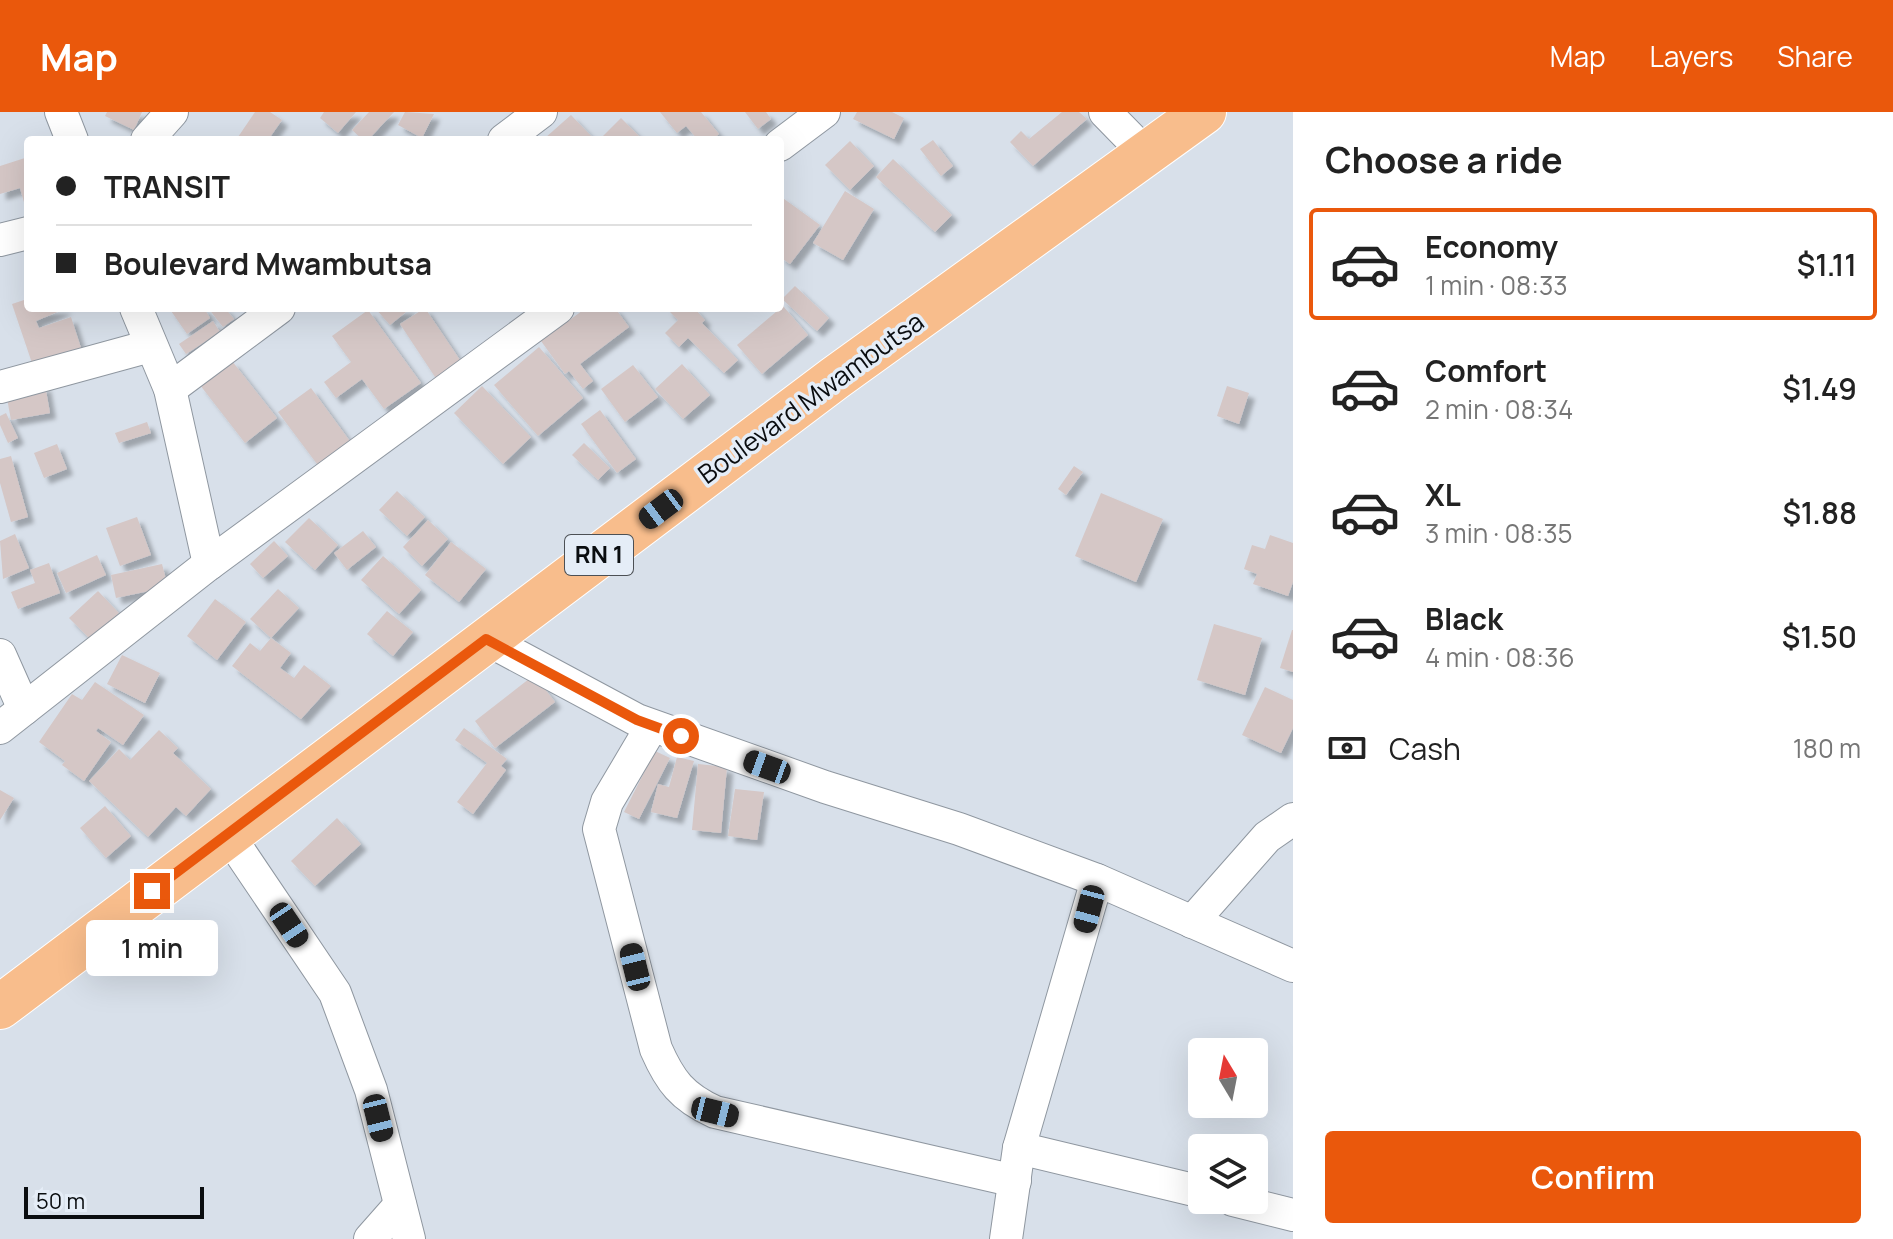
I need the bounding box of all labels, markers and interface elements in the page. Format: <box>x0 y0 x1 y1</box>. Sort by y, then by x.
text: Map <box>40 30 118 82</box>
text: Map <box>1550 37 1606 75</box>
text: Layers <box>1650 37 1733 75</box>
text: Share <box>1777 37 1853 75</box>
text: Choose a ride <box>1325 135 1563 184</box>
text: TRANSIT <box>104 166 230 207</box>
text: Economy <box>1425 226 1558 267</box>
icon: car <box>1329 228 1401 300</box>
text: Boulevard Mwambutsa <box>104 243 432 284</box>
text: $1.11 <box>1797 244 1857 285</box>
text: 1 min · 08:33 <box>1425 267 1568 303</box>
street label: Boulevard Mwambutsa <box>690 303 931 491</box>
text: Comfort <box>1425 350 1547 391</box>
icon: car <box>1329 352 1401 424</box>
text: $1.49 <box>1782 368 1857 409</box>
text: 2 min · 08:34 <box>1425 391 1573 427</box>
text: XL <box>1425 474 1461 515</box>
icon: car <box>1329 476 1401 548</box>
car <box>635 485 687 533</box>
text: $1.88 <box>1782 492 1857 533</box>
text: 3 min · 08:35 <box>1425 515 1573 551</box>
road number: RN 1 <box>565 535 633 575</box>
text: Black <box>1425 598 1503 639</box>
icon: car <box>1329 600 1401 672</box>
text: $1.50 <box>1782 616 1857 657</box>
text: 4 min · 08:36 <box>1425 639 1575 675</box>
route start <box>663 718 699 754</box>
icon: cash <box>1325 726 1369 770</box>
text: Cash <box>1389 728 1461 769</box>
text: 180 m <box>1793 730 1861 766</box>
car <box>740 748 794 786</box>
route end <box>134 873 170 909</box>
car <box>1071 883 1107 935</box>
car <box>266 898 312 952</box>
callout: 1 min <box>86 919 218 975</box>
text: 1 min <box>121 930 183 966</box>
car <box>618 941 652 993</box>
north arrow <box>1188 1038 1268 1118</box>
map controls <box>1188 1038 1268 1214</box>
car <box>361 1092 395 1144</box>
car <box>689 1095 741 1129</box>
button: Confirm <box>1325 1131 1861 1223</box>
button: layers <box>1188 1134 1268 1214</box>
scale bar <box>24 1183 204 1219</box>
text: 50 m <box>36 1186 85 1216</box>

